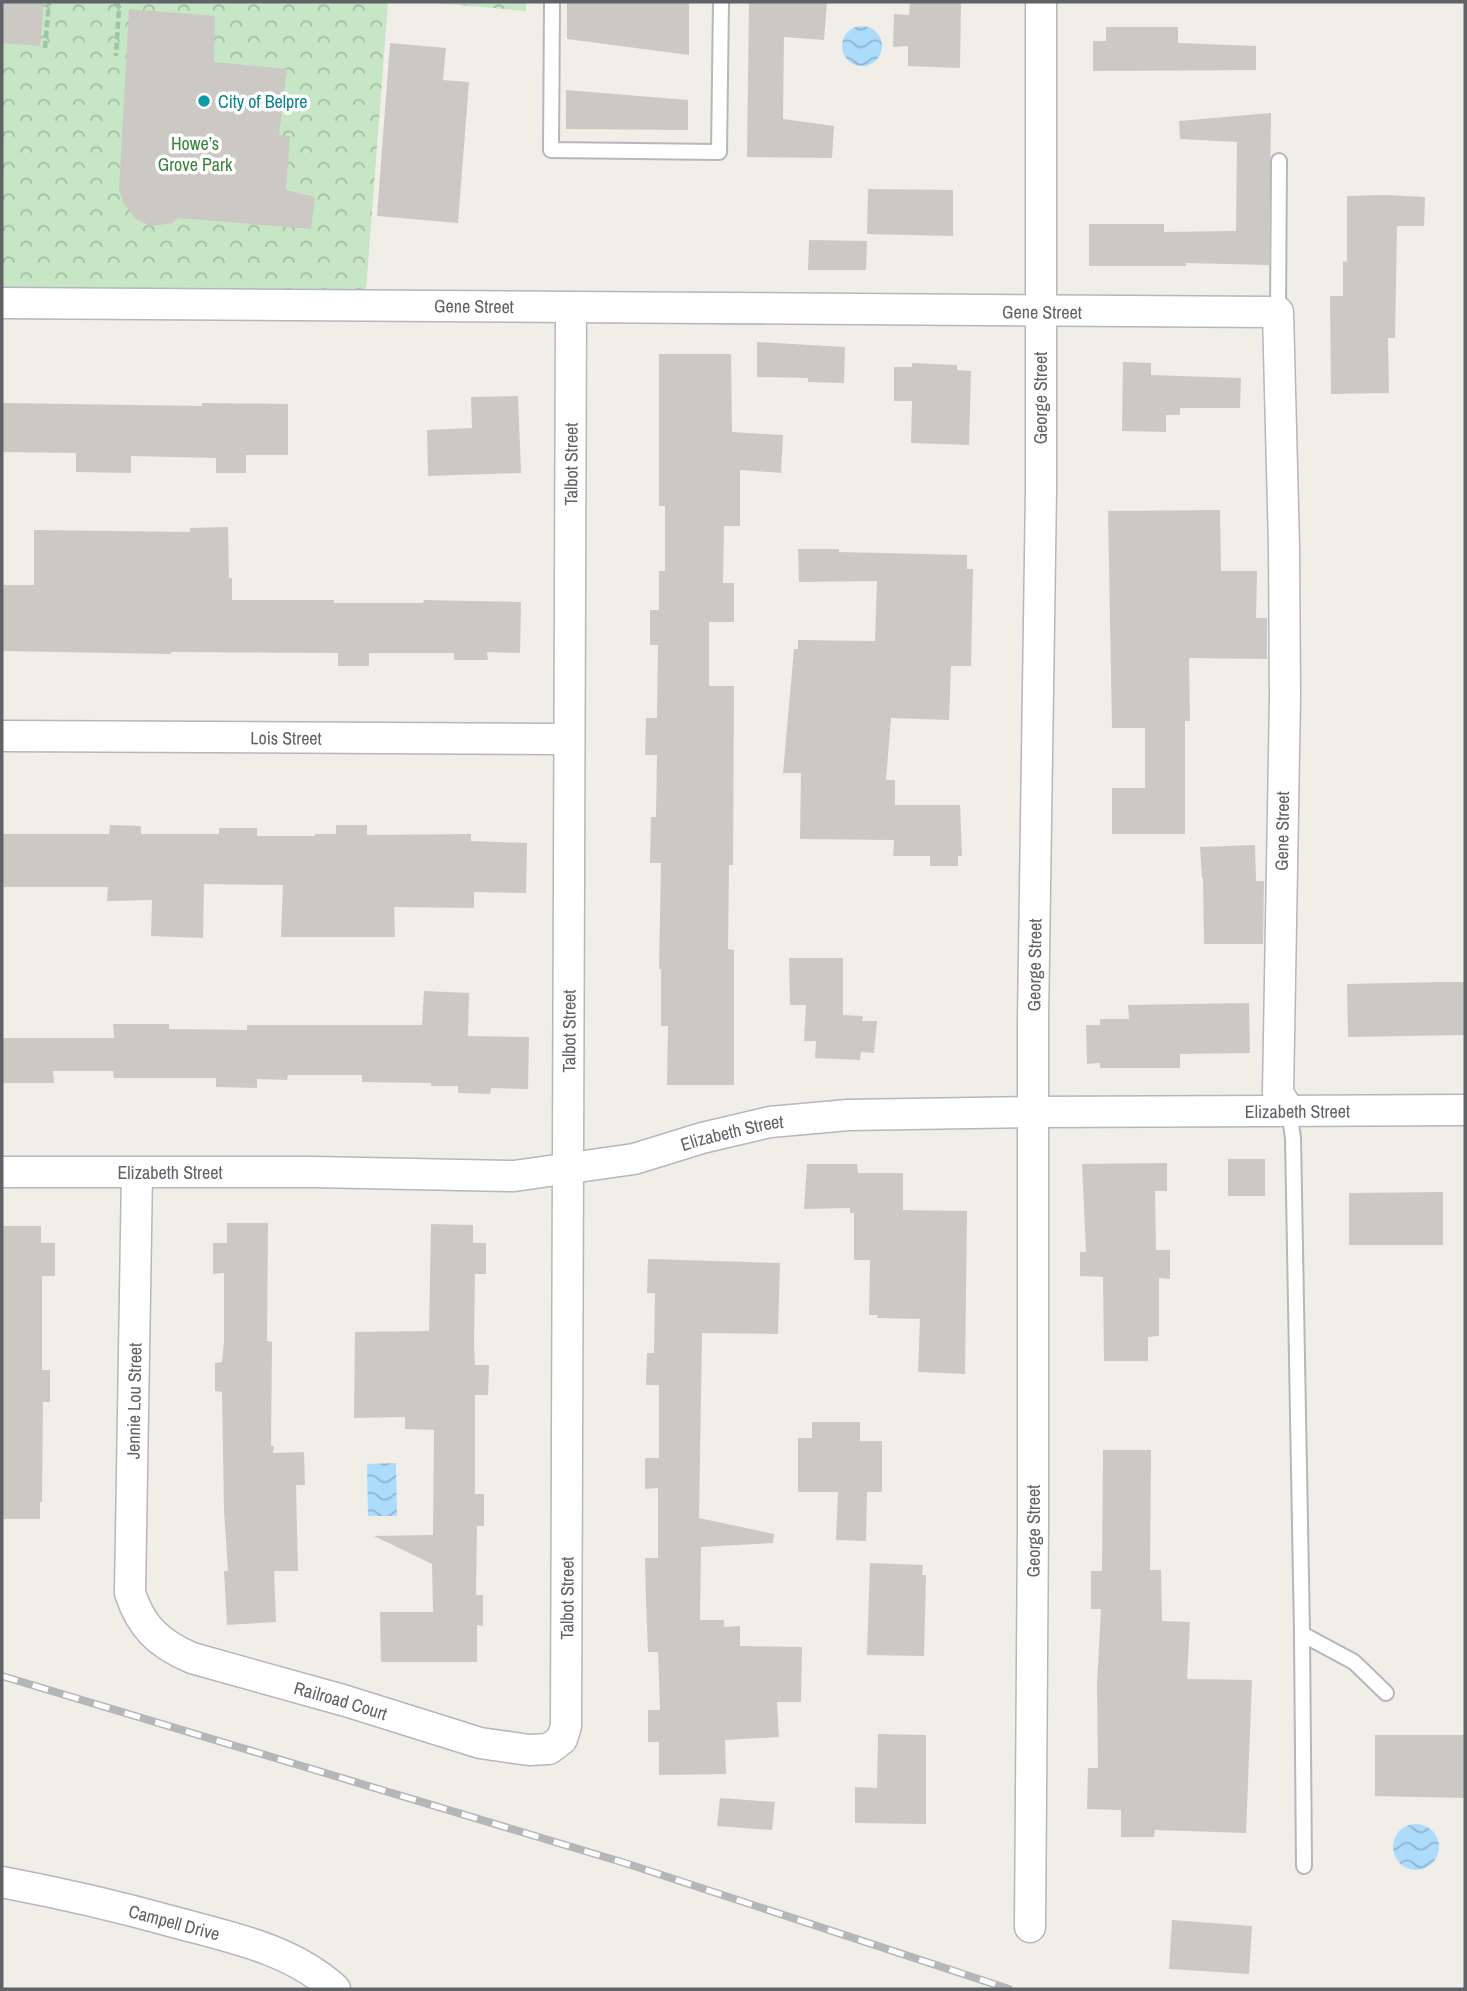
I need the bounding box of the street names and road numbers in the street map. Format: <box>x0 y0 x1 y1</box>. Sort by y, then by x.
street label: Gene Street <box>434 293 514 319</box>
street label: Gene Street <box>1002 299 1082 324</box>
street label: George Street <box>1028 352 1053 444</box>
street label: Talbot Street <box>558 422 583 506</box>
street label: Lois Street <box>250 725 322 750</box>
street label: Gene Street <box>1269 791 1295 871</box>
street label: George Street <box>1021 918 1047 1012</box>
street label: Talbot Street <box>556 989 581 1073</box>
street label: Elizabeth Street <box>1245 1098 1350 1124</box>
street label: Elizabeth Street <box>677 1108 784 1156</box>
street label: Elizabeth Street <box>117 1160 223 1185</box>
street label: Jennie Lou Street <box>120 1343 148 1459</box>
street label: George Street <box>1020 1485 1046 1578</box>
street label: Talbot Street <box>554 1556 579 1640</box>
street label: Railroad Court <box>291 1675 391 1726</box>
street label: Campell Drive <box>126 1898 223 1946</box>

